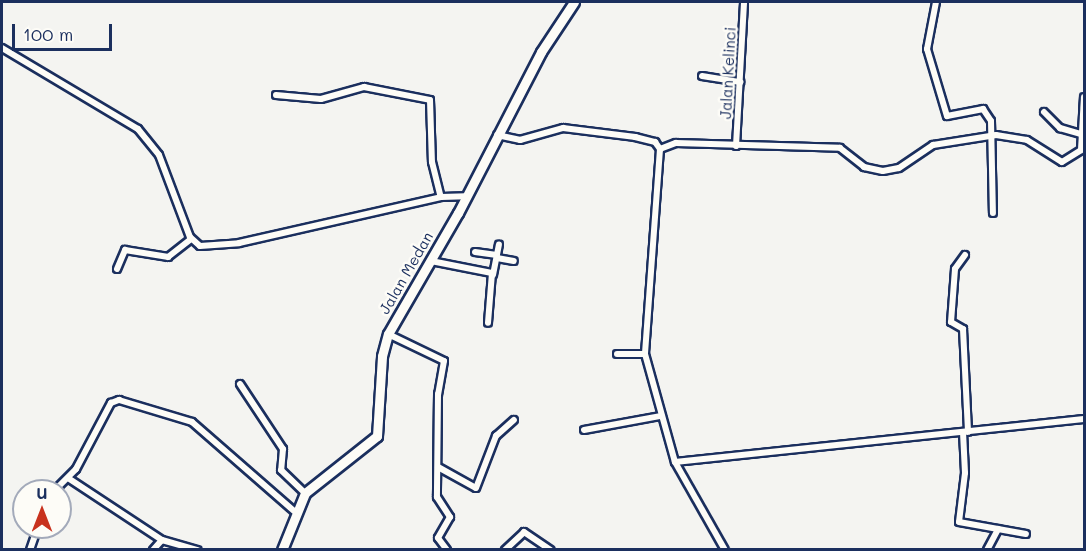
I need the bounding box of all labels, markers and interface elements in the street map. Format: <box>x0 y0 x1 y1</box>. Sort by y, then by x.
scale bar <box>15 12 116 50</box>
text: 100 m <box>23 22 73 46</box>
street label: Jalan Kelinci <box>717 26 739 120</box>
street label: Jalan Medan <box>375 229 437 317</box>
north arrow <box>12 479 72 539</box>
text: U <box>36 482 48 503</box>

